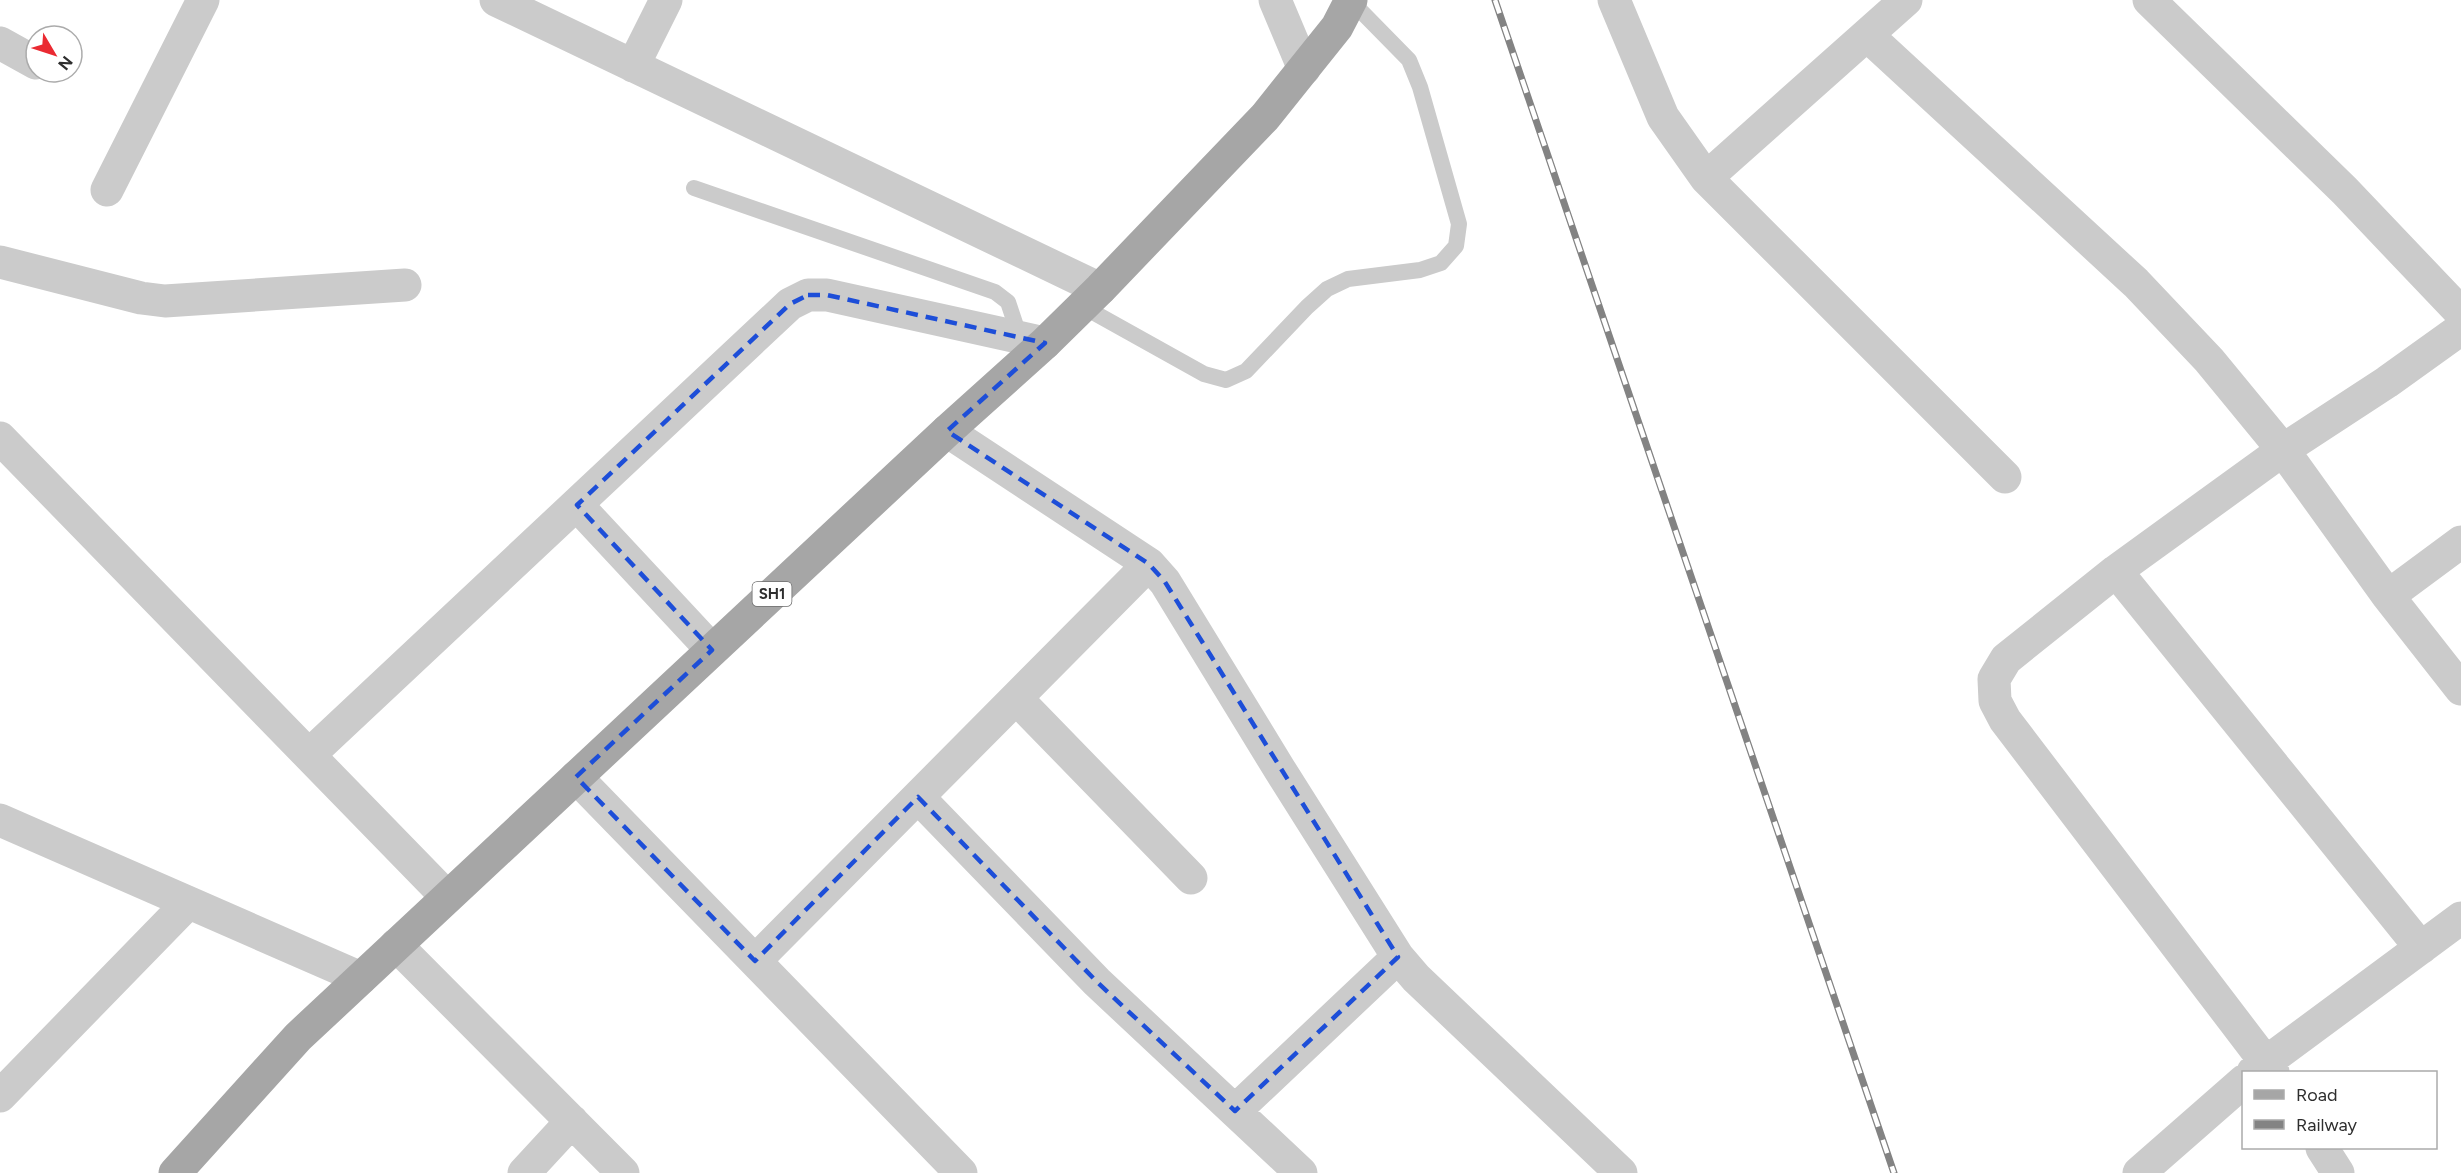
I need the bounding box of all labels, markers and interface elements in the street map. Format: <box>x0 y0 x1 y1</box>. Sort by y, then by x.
north arrow <box>24 24 84 84</box>
text: N <box>54 52 77 74</box>
road number: SH1 <box>752 582 792 606</box>
legend <box>2242 1071 2437 1149</box>
text: Road <box>2296 1084 2337 1106</box>
text: Railway <box>2296 1114 2358 1136</box>

